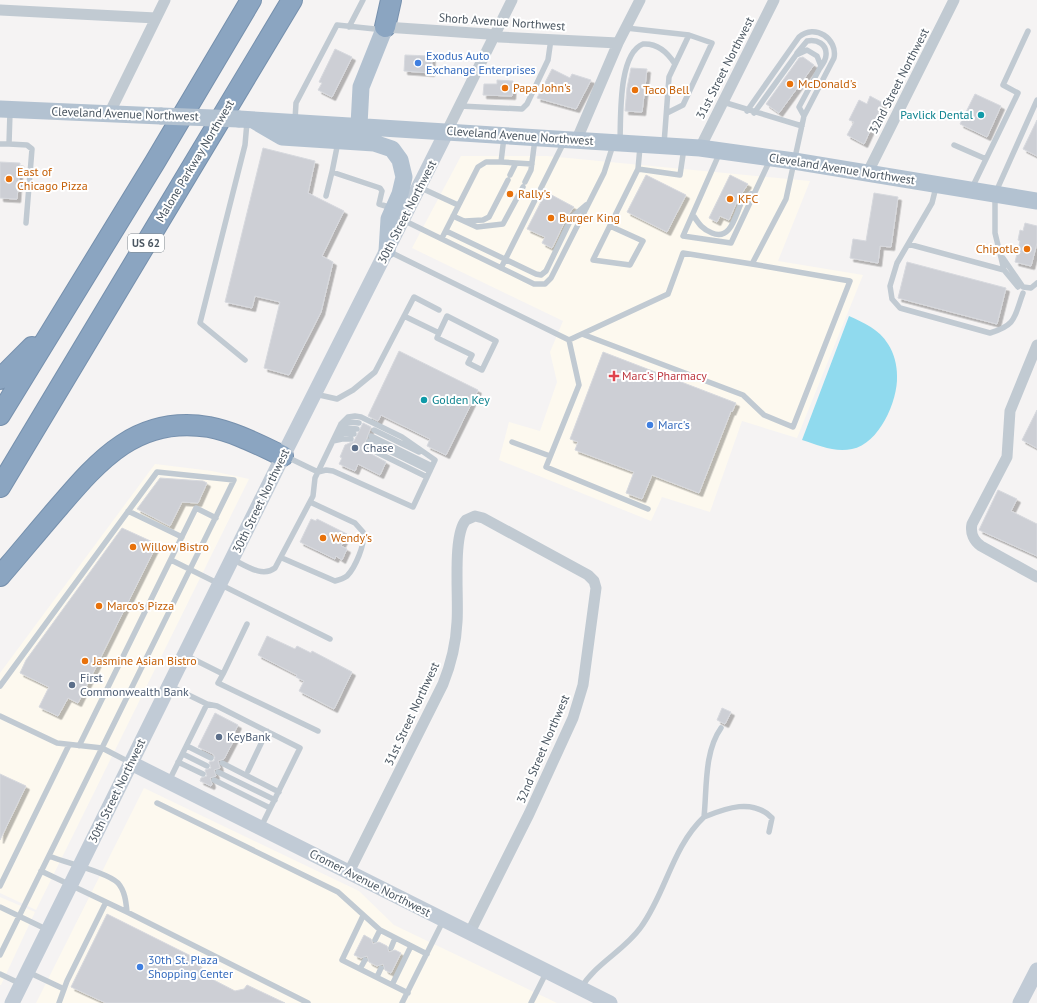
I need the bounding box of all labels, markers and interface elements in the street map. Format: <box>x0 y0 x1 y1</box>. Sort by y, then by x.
street label: Shorb Avenue Northwest <box>438 10 566 33</box>
street label: 31st Street Northwest <box>692 14 757 121</box>
street label: 32nd Street Northwest <box>865 25 932 136</box>
place label: Exodus Auto Exchange Enterprises <box>426 48 536 77</box>
marker: Exodus Auto Exchange Enterprises <box>413 58 423 68</box>
place label: McDonald's <box>798 76 857 91</box>
marker: McDonald's <box>785 79 795 89</box>
place label: Papa John's <box>513 80 571 95</box>
place label: Taco Bell <box>643 82 690 97</box>
marker: Papa John's <box>500 83 510 93</box>
marker: Taco Bell <box>630 85 640 95</box>
street label: Malone Parkway Northwest <box>152 97 237 225</box>
street label: Cleveland Avenue Northwest <box>51 103 199 124</box>
place label: Pavlick Dental <box>900 107 973 122</box>
marker: Pavlick Dental <box>976 110 986 120</box>
street label: Cleveland Avenue Northwest <box>446 123 594 148</box>
street label: Cleveland Avenue Northwest <box>768 150 916 187</box>
street label: 30th Street Northwest <box>374 157 439 266</box>
place label: East of Chicago Pizza <box>17 164 88 193</box>
marker: East of Chicago Pizza <box>4 174 14 184</box>
place label: Rally's <box>518 186 551 201</box>
marker: Rally's <box>505 189 515 199</box>
place label: KFC <box>738 191 759 206</box>
marker: KFC <box>725 194 735 204</box>
place label: Burger King <box>559 210 620 225</box>
marker: Burger King <box>546 213 556 223</box>
road number: US 62 <box>128 234 164 252</box>
place label: Chipotle <box>976 241 1019 256</box>
marker: Chipotle <box>1022 244 1032 254</box>
place label: Marc's Pharmacy <box>622 368 707 383</box>
marker: Marc's Pharmacy <box>609 371 619 381</box>
place label: Golden Key <box>432 392 490 407</box>
marker: Golden Key <box>419 395 429 405</box>
place label: Marc's <box>658 417 690 432</box>
marker: Marc's <box>645 420 655 430</box>
place label: Chase <box>363 440 394 455</box>
marker: Chase <box>350 443 360 453</box>
street label: 30th Street Northwest <box>229 446 292 555</box>
place label: Wendy's <box>331 530 372 545</box>
marker: Wendy's <box>318 533 328 543</box>
place label: Willow Bistro <box>141 539 209 554</box>
marker: Willow Bistro <box>128 542 138 552</box>
place label: Marco's Pizza <box>107 598 174 613</box>
marker: Marco's Pizza <box>94 601 104 611</box>
place label: Jasmine Asian Bistro <box>92 653 197 668</box>
marker: Jasmine Asian Bistro <box>80 656 90 666</box>
street label: 31st Street Northwest <box>381 660 442 768</box>
place label: First Commonwealth Bank <box>80 670 189 699</box>
marker: First Commonwealth Bank <box>67 680 77 690</box>
street label: 32nd Street Northwest <box>513 692 572 805</box>
place label: KeyBank <box>227 729 271 744</box>
marker: KeyBank <box>214 732 224 742</box>
street label: 30th Street Northwest <box>85 736 148 845</box>
street label: Cromer Avenue Northwest <box>307 845 433 920</box>
place label: 30th St. Plaza Shopping Center <box>148 952 233 981</box>
marker: 30th St. Plaza Shopping Center <box>135 962 145 972</box>

